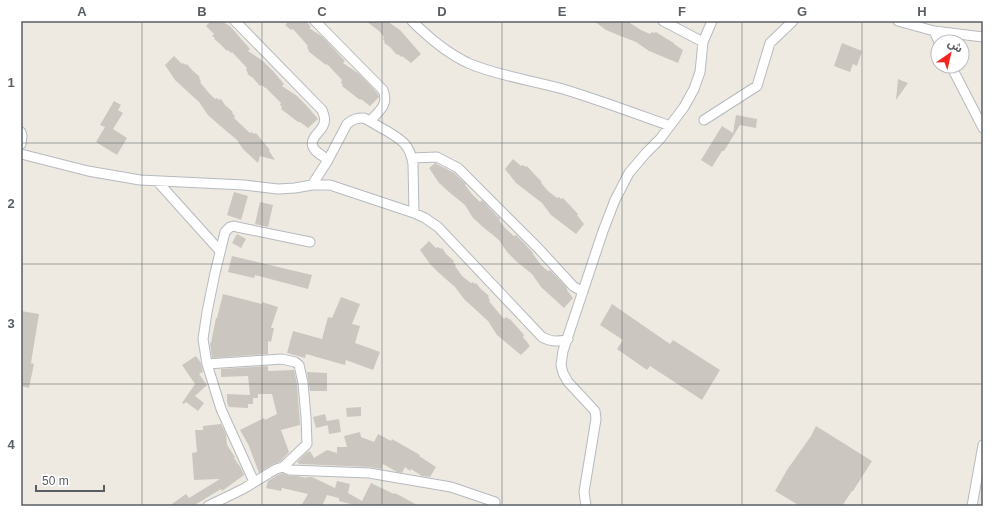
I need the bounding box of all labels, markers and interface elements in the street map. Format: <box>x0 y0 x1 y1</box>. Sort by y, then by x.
text: A <box>77 4 87 19</box>
text: B <box>197 4 207 19</box>
text: C <box>317 4 327 19</box>
text: D <box>437 4 447 19</box>
text: E <box>558 4 567 19</box>
text: F <box>678 4 686 19</box>
text: G <box>797 4 807 19</box>
text: H <box>917 4 927 19</box>
north arrow <box>930 34 970 74</box>
text: ش <box>945 37 965 56</box>
text: 1 <box>7 75 15 90</box>
text: 2 <box>7 196 15 211</box>
text: 3 <box>7 316 15 331</box>
text: 4 <box>7 437 15 452</box>
scale bar <box>36 467 104 493</box>
text: 50 m <box>42 474 69 488</box>

